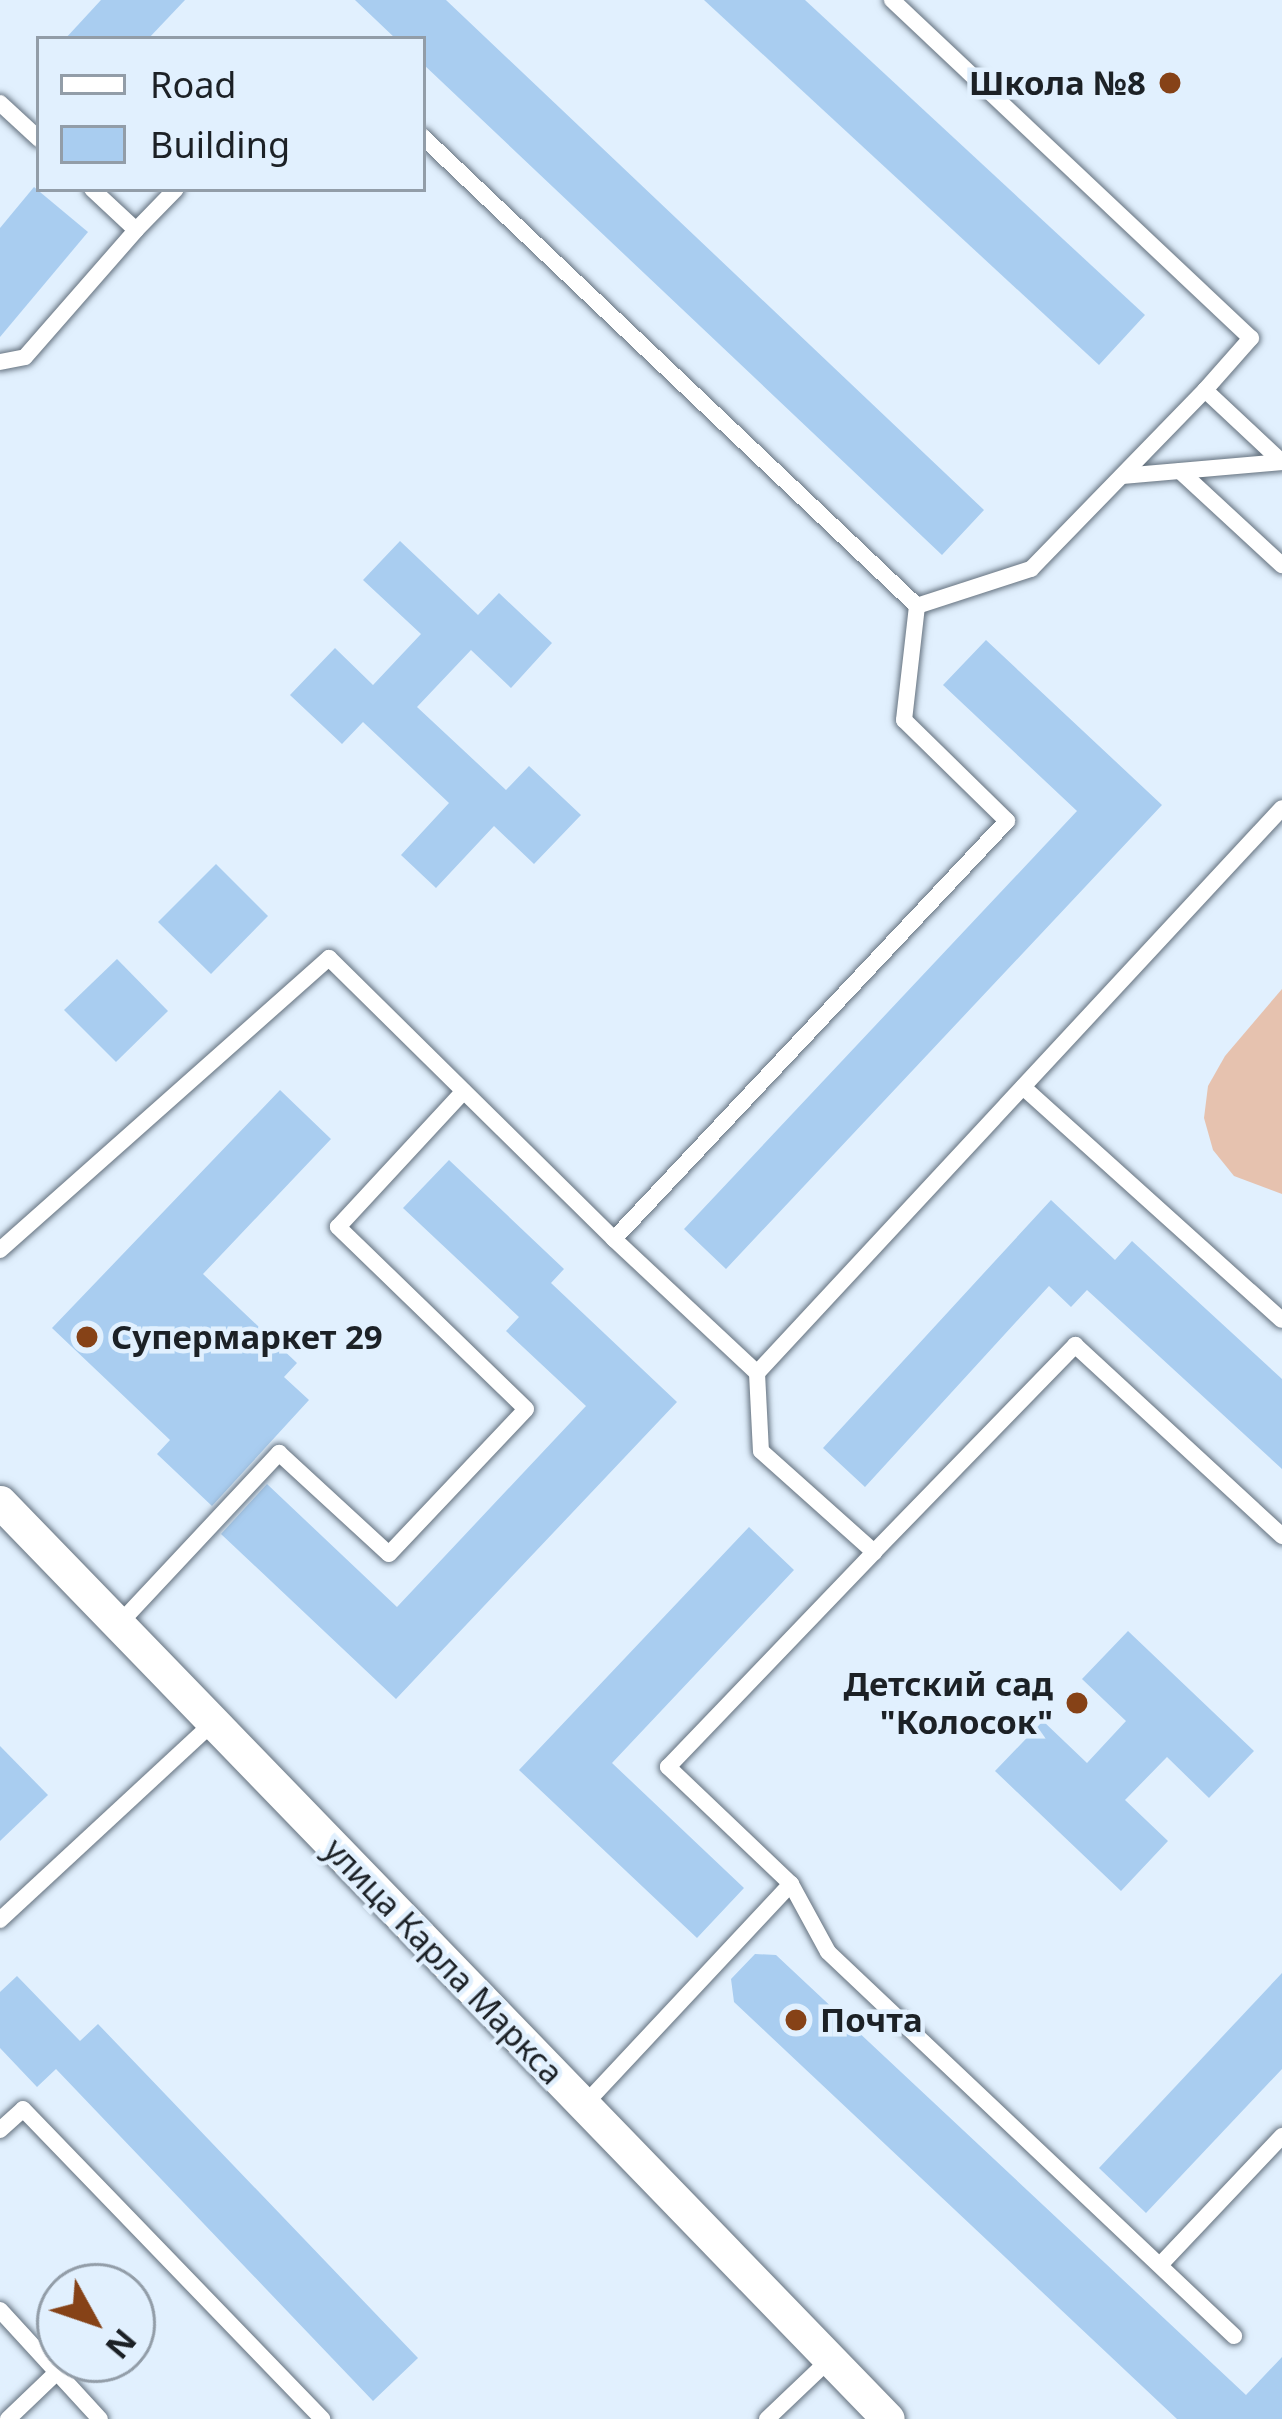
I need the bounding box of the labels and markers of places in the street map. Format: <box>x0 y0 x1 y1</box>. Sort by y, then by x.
place label: Школа №8 <box>969 63 1146 103</box>
marker: Школа №8 <box>1157 70 1183 96</box>
place label: Супермаркет 29 <box>111 1317 383 1357</box>
marker: Супермаркет 29 <box>74 1324 100 1350</box>
place label: Детский сад "Колосок" <box>843 1664 1053 1742</box>
marker: Детский сад "Колосок" <box>1064 1690 1090 1716</box>
place label: Почта <box>820 2000 923 2040</box>
marker: Почта <box>783 2007 809 2033</box>

